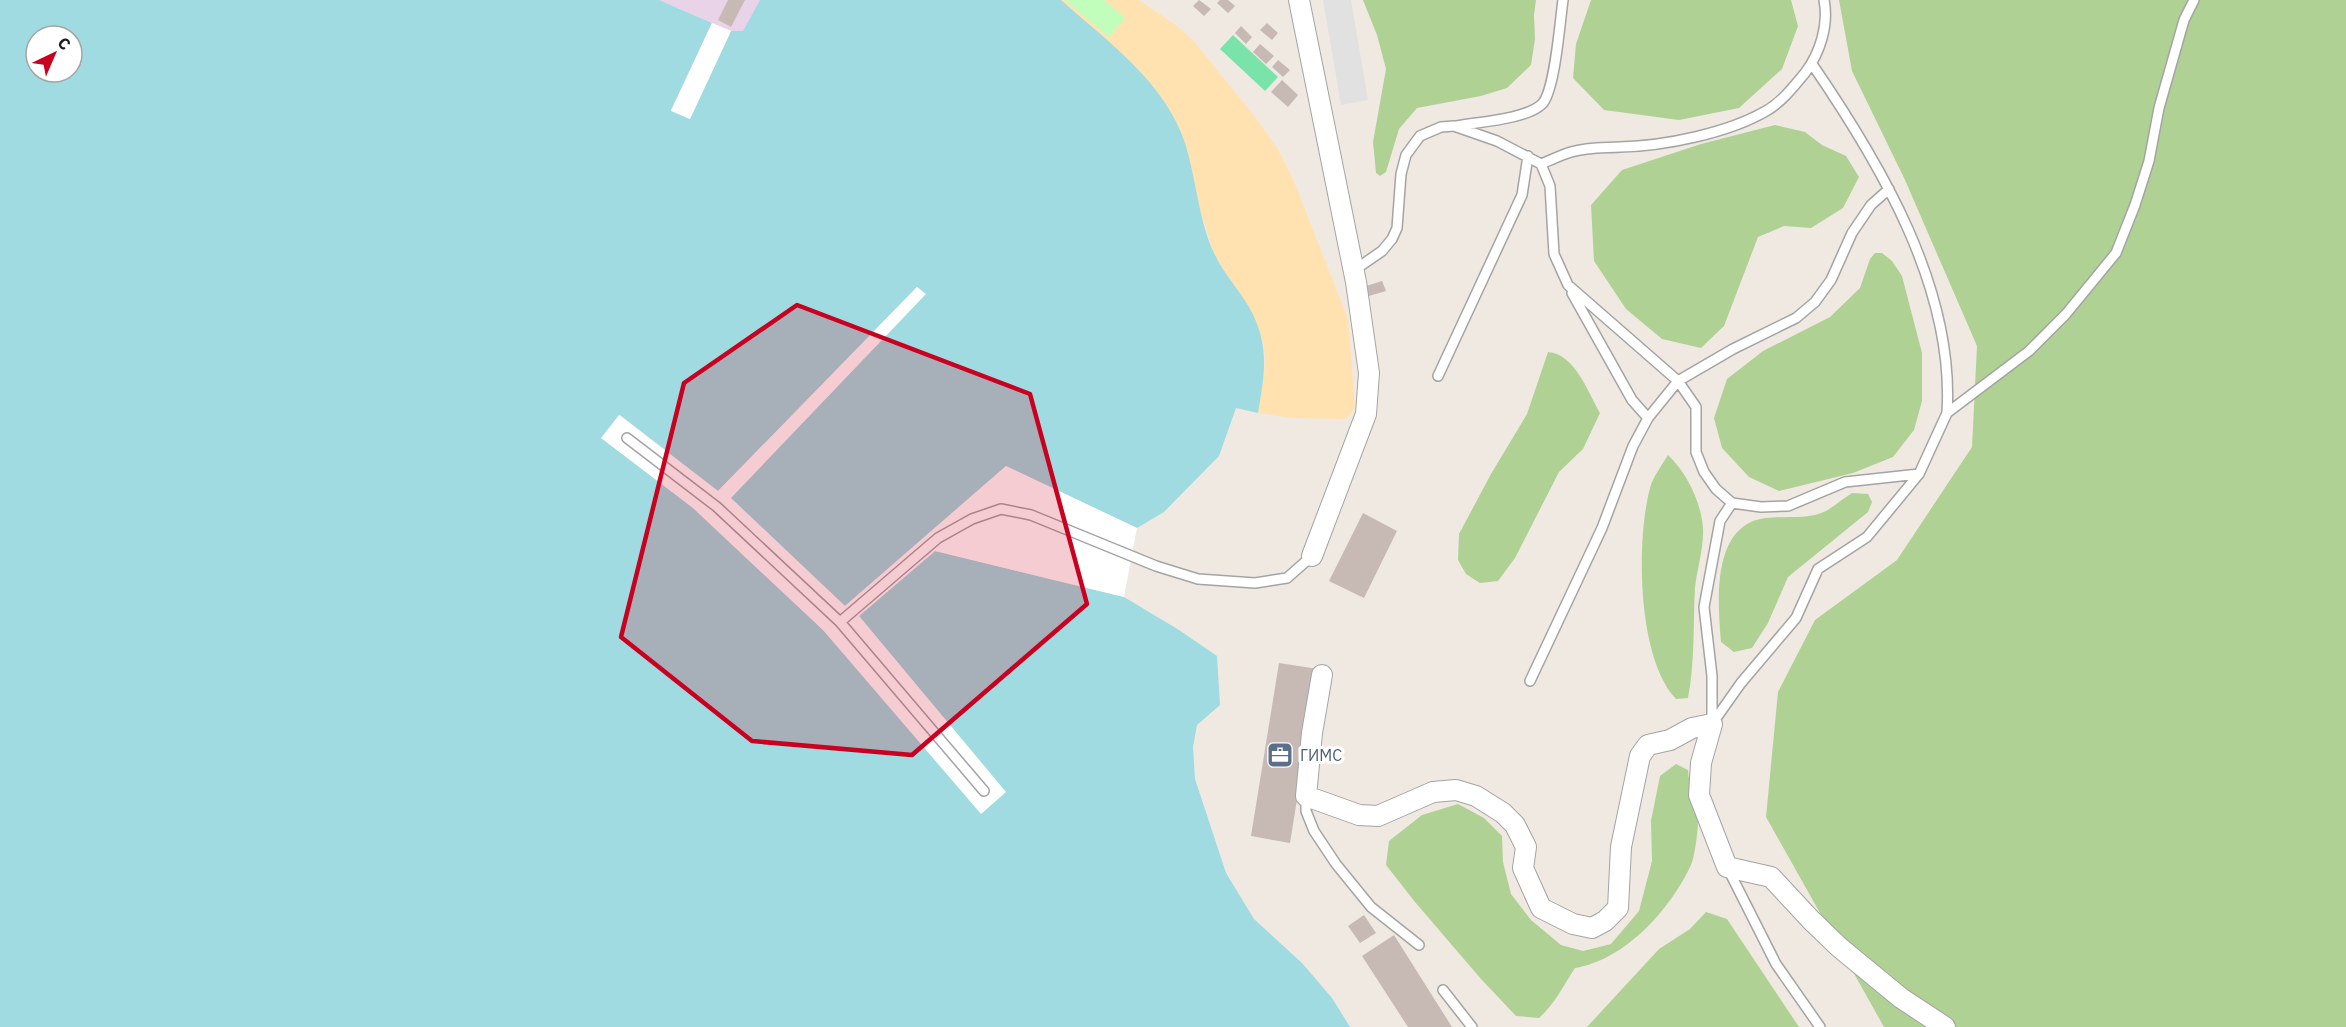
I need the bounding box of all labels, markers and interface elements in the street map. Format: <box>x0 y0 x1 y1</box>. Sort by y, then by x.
north arrow <box>24 24 84 84</box>
text: С <box>54 32 75 54</box>
office icon: ГИМС <box>1265 740 1295 770</box>
place label: ГИМС <box>1300 745 1342 765</box>

